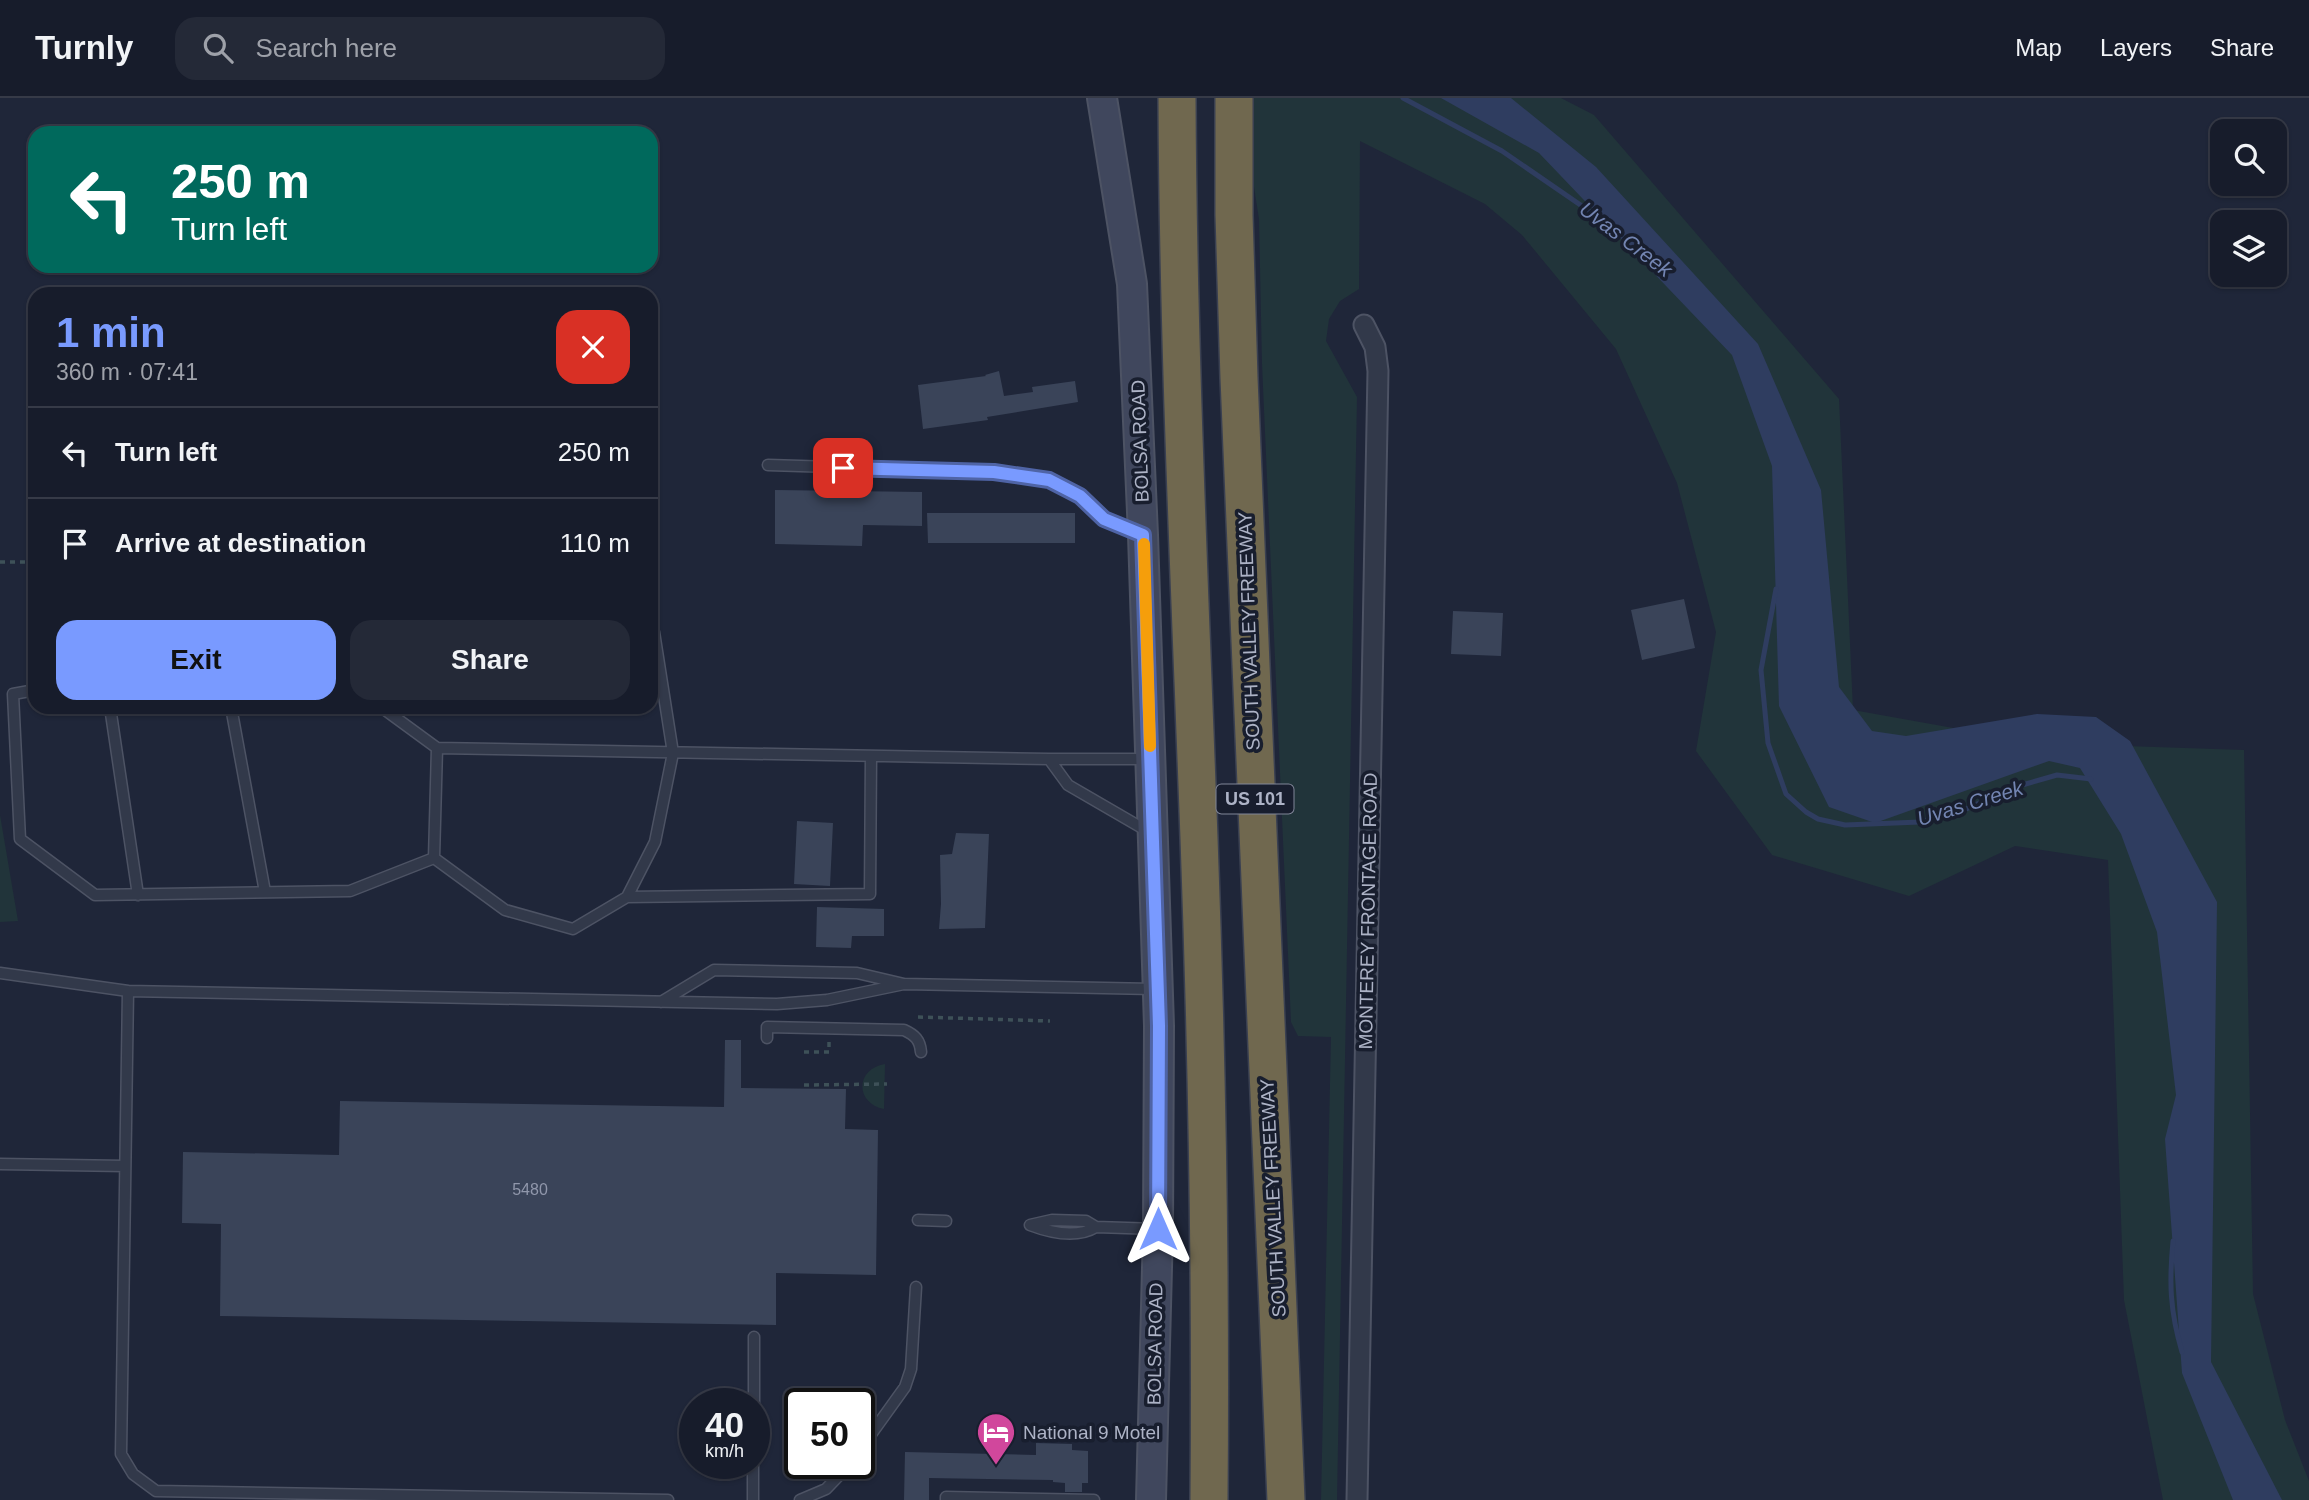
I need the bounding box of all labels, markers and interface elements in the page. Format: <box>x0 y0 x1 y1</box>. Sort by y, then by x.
search box <box>175 17 665 80</box>
text: Turnly <box>35 29 133 66</box>
icon: search <box>199 29 237 67</box>
text: Search here <box>255 33 397 63</box>
text: Map <box>2015 34 2062 61</box>
text: Layers <box>2100 34 2172 61</box>
text: Share <box>2210 34 2274 61</box>
map controls <box>2210 119 2287 287</box>
button: search <box>2210 119 2287 196</box>
icon: left <box>56 154 147 245</box>
text: 250 m <box>171 154 310 208</box>
water label: Uvas Creek <box>1575 197 1678 282</box>
button: layers <box>2210 210 2287 287</box>
text: Turn left <box>171 211 287 247</box>
text: 1 min <box>56 309 166 356</box>
button: close <box>556 310 630 384</box>
text: 360 m · 07:41 <box>56 359 198 385</box>
street label: BOLSA ROAD <box>1127 379 1153 503</box>
icon: left <box>56 434 94 472</box>
text: Turn left <box>115 437 217 467</box>
text: 250 m <box>558 437 630 467</box>
pin <box>813 438 873 498</box>
icon: arrive <box>824 449 862 487</box>
street label: SOUTH VALLEY FREEWAY <box>1234 511 1264 751</box>
icon: arrive <box>56 525 94 563</box>
text: Arrive at destination <box>115 528 366 558</box>
text: 110 m <box>560 528 630 558</box>
button: Exit <box>56 620 336 700</box>
button: Share <box>350 620 630 700</box>
street label: MONTEREY FRONTAGE ROAD <box>1355 772 1381 1050</box>
water label: Uvas Creek <box>1914 776 2027 830</box>
road number: US 101 <box>1216 784 1294 814</box>
street label: SOUTH VALLEY FREEWAY <box>1256 1078 1290 1318</box>
house number: 5480 <box>512 1181 548 1198</box>
position arrow <box>1121 1192 1195 1266</box>
street label: BOLSA ROAD <box>1143 1283 1167 1405</box>
speed limit sign: 50 <box>784 1388 875 1479</box>
text: 40 <box>705 1405 744 1444</box>
hotel icon: National 9 Motel <box>975 1411 1017 1466</box>
place label: National 9 Motel <box>1023 1422 1160 1443</box>
text: km/h <box>705 1441 744 1461</box>

